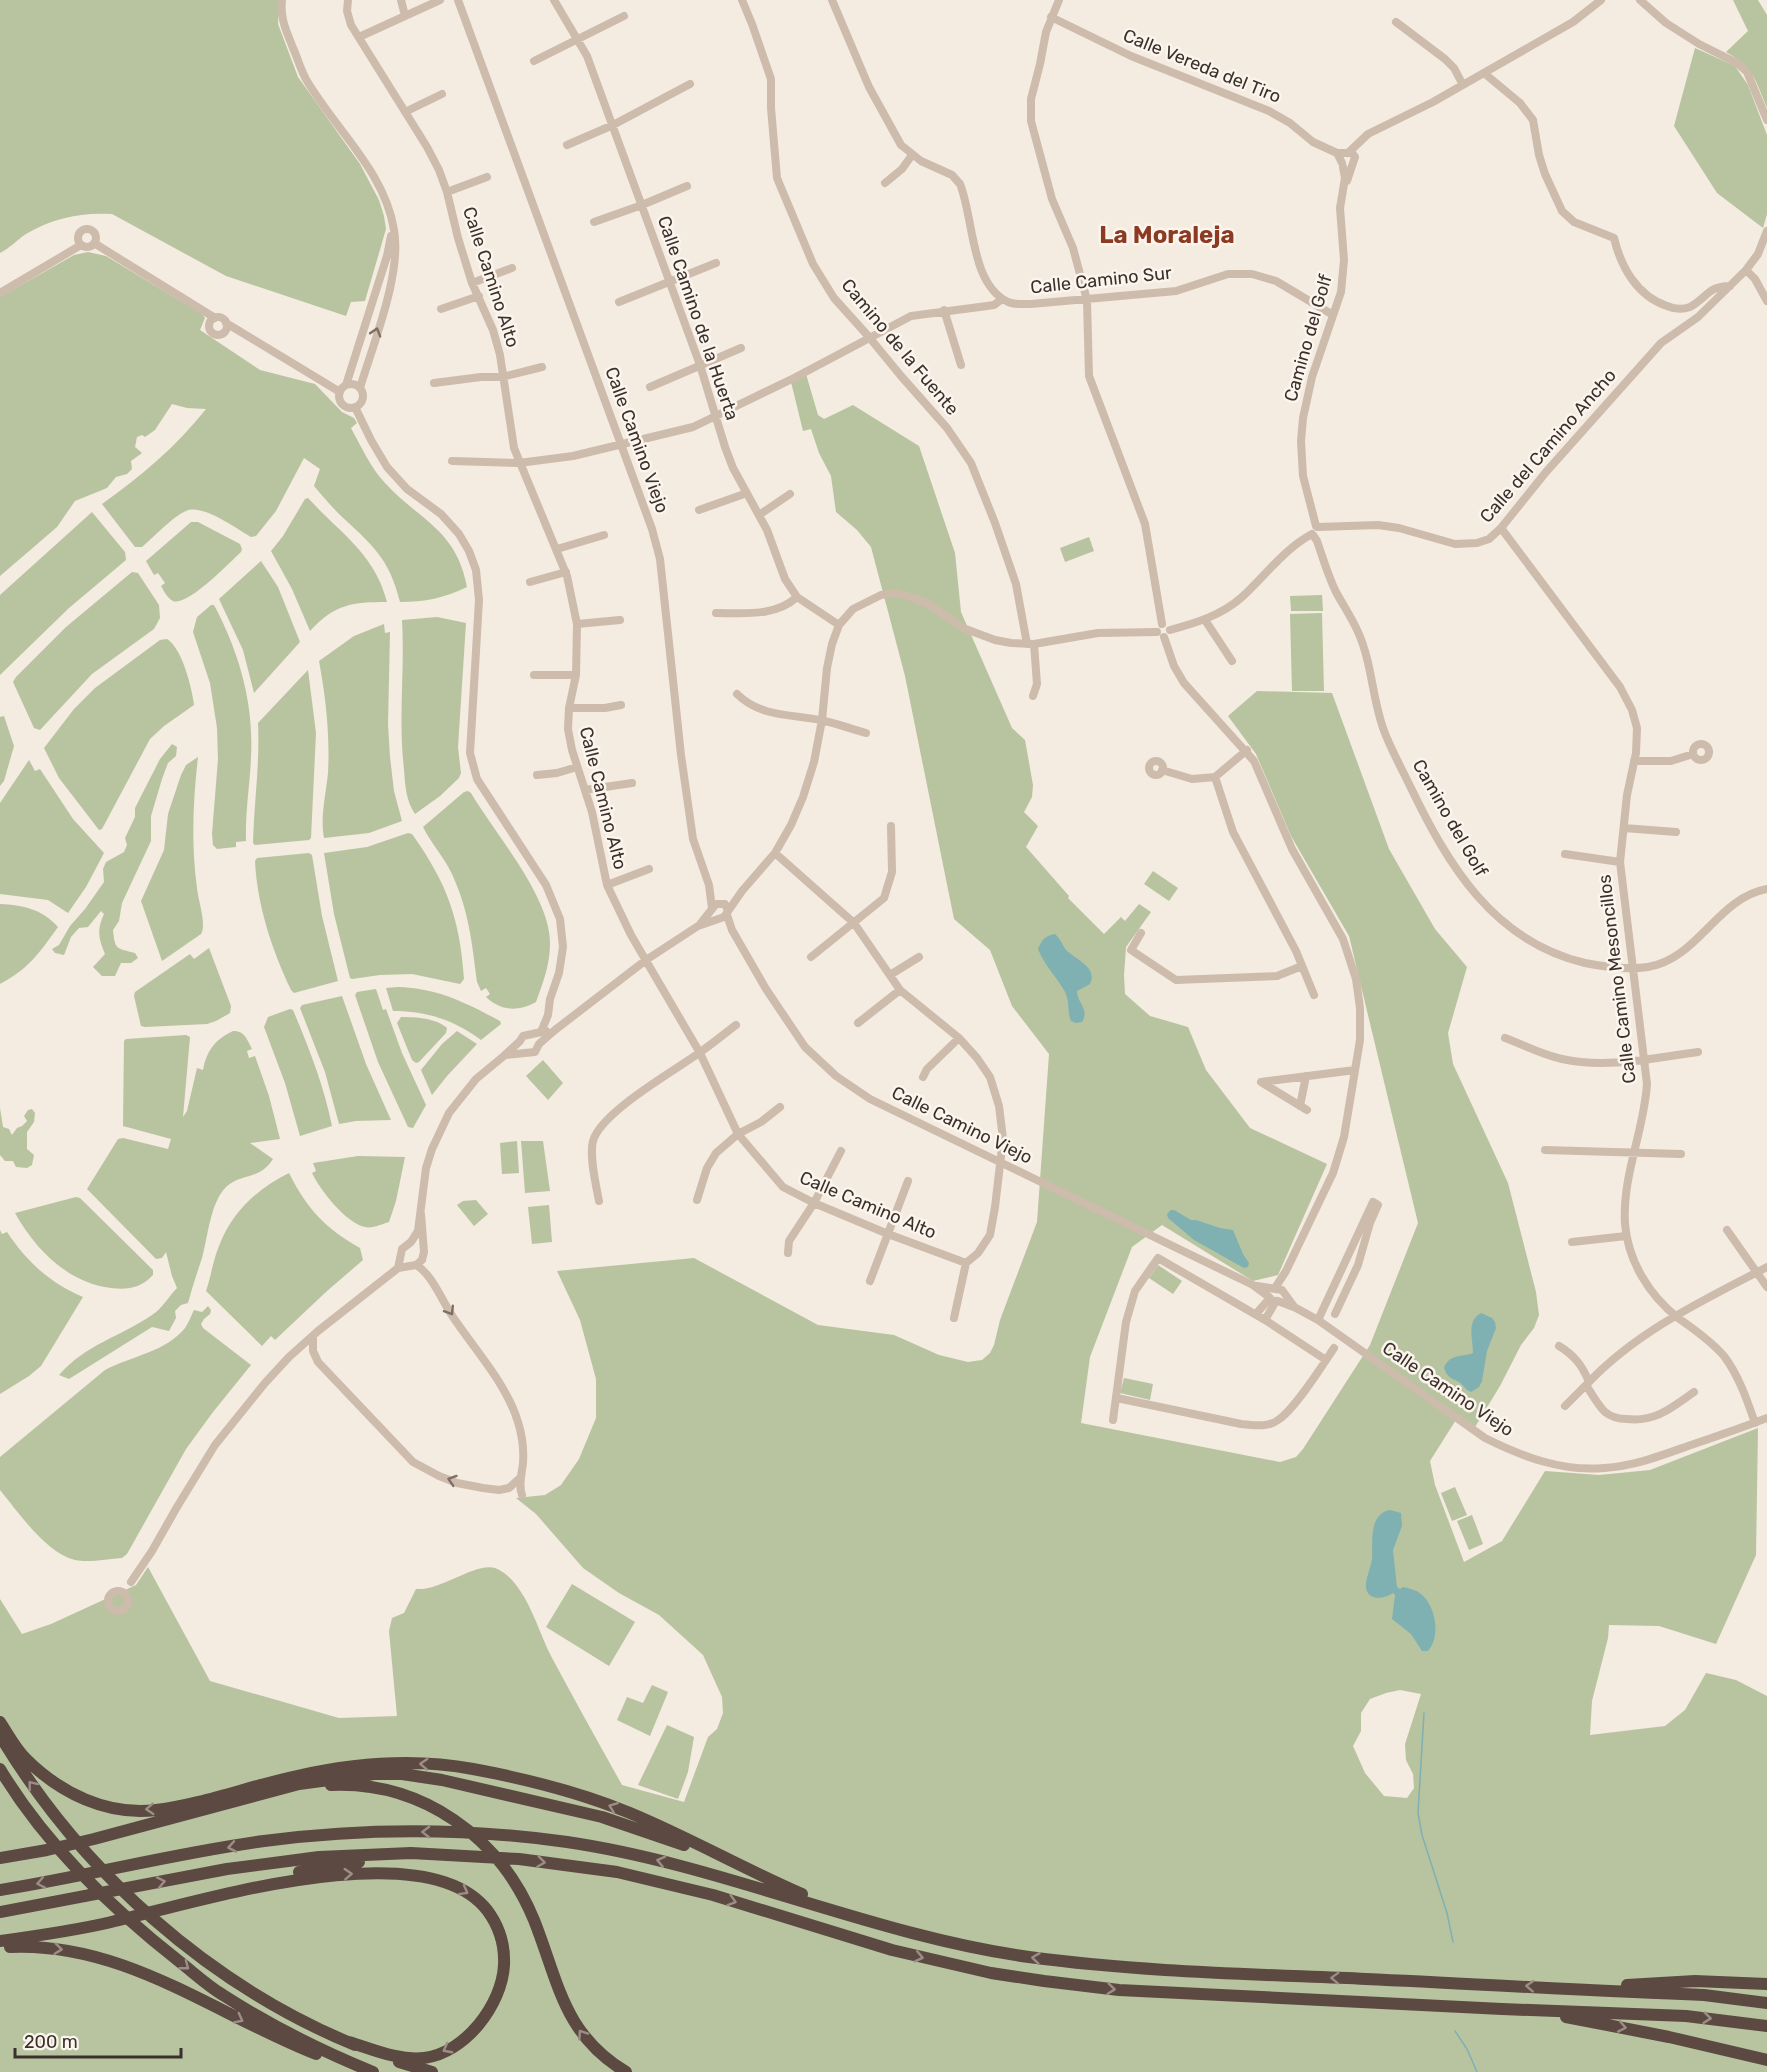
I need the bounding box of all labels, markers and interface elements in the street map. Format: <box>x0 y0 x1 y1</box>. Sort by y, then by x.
street label: Calle Vereda del Tiro <box>1120 24 1284 108</box>
street label: Calle Camino Alto <box>458 204 524 350</box>
street label: Calle Camino de la Huerta <box>653 213 743 423</box>
district label: La Moraleja <box>1099 221 1235 249</box>
street label: Calle Camino Sur <box>1029 262 1173 298</box>
street label: Camino del Golf <box>1279 272 1337 404</box>
street label: Camino de la Fuente <box>837 274 963 420</box>
one-way arrow <box>369 327 382 338</box>
street label: Calle Camino Viejo <box>600 364 674 516</box>
street label: Calle del Camino Ancho <box>1475 365 1621 527</box>
street label: Calle Camino Alto <box>575 724 631 872</box>
street label: Camino del Golf <box>1408 756 1492 880</box>
street label: Calle Camino Mesoncillos <box>1593 873 1641 1085</box>
street label: Calle Camino Viejo <box>888 1081 1036 1169</box>
street label: Calle Camino Alto <box>796 1166 940 1244</box>
one-way arrow <box>442 1305 453 1316</box>
street label: Calle Camino Viejo <box>1378 1337 1518 1441</box>
one-way arrow <box>447 1475 458 1488</box>
one-way arrow <box>419 1757 428 1770</box>
one-way arrow <box>28 1780 39 1791</box>
one-way arrow <box>608 1802 619 1814</box>
one-way arrow <box>146 1803 155 1816</box>
one-way arrow <box>422 1826 431 1838</box>
one-way arrow <box>228 1840 237 1852</box>
one-way arrow <box>537 1855 546 1867</box>
one-way arrow <box>656 1855 666 1868</box>
one-way arrow <box>344 1868 353 1881</box>
one-way arrow <box>36 1876 46 1889</box>
one-way arrow <box>155 1876 165 1889</box>
one-way arrow <box>458 1884 468 1896</box>
one-way arrow <box>726 1894 737 1906</box>
one-way arrow <box>54 1942 63 1955</box>
one-way arrow <box>914 1949 924 1962</box>
one-way arrow <box>1031 1952 1040 1964</box>
one-way arrow <box>179 1959 190 1970</box>
one-way arrow <box>1330 1971 1339 1984</box>
one-way arrow <box>1525 1980 1534 1993</box>
one-way arrow <box>1106 1982 1115 1995</box>
one-way arrow <box>1703 2011 1712 2024</box>
one-way arrow <box>233 2012 243 2023</box>
one-way arrow <box>1617 2020 1627 2033</box>
scale bar <box>15 2021 182 2059</box>
one-way arrow <box>579 2029 590 2040</box>
text: 200 m <box>24 2031 78 2053</box>
one-way arrow <box>442 2042 453 2054</box>

